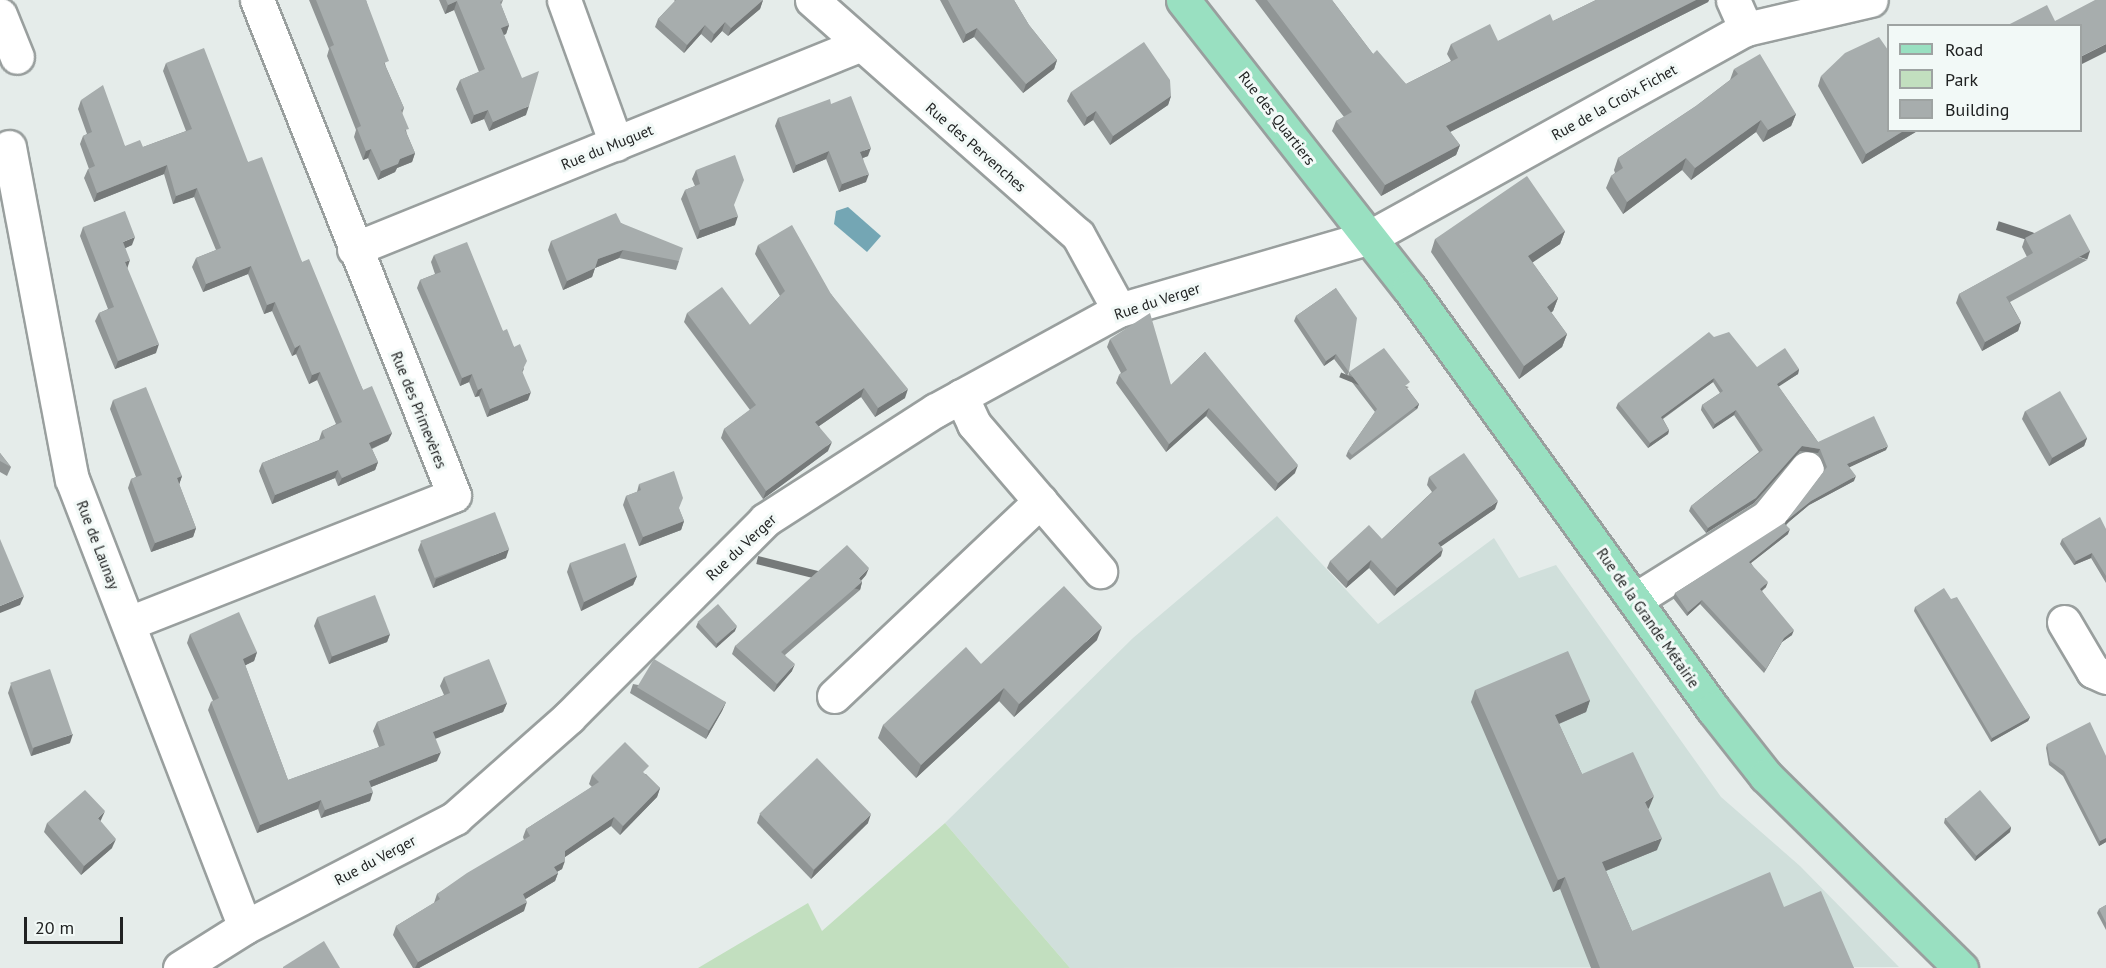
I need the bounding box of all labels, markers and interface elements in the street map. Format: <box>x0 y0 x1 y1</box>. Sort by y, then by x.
legend <box>1887 24 2082 132</box>
text: Road <box>1945 38 1983 61</box>
street label: Rue de la Croix Fichet <box>1548 60 1680 144</box>
street label: Rue des Quartiers <box>1235 68 1319 168</box>
text: Park <box>1945 68 1978 91</box>
text: Building <box>1945 98 2009 121</box>
street label: Rue des Pervenches <box>922 99 1030 195</box>
street label: Rue du Muguet <box>558 120 656 174</box>
street label: Rue du Verger <box>1112 279 1202 323</box>
street label: Rue des Primevères <box>387 349 451 471</box>
street label: Rue de Launay <box>73 498 123 592</box>
street label: Rue du Verger <box>702 510 780 584</box>
street label: Rue de la Grande Métairie <box>1593 545 1703 691</box>
street label: Rue du Verger <box>331 831 419 889</box>
scale bar <box>27 905 126 943</box>
text: 20 m <box>35 916 74 939</box>

